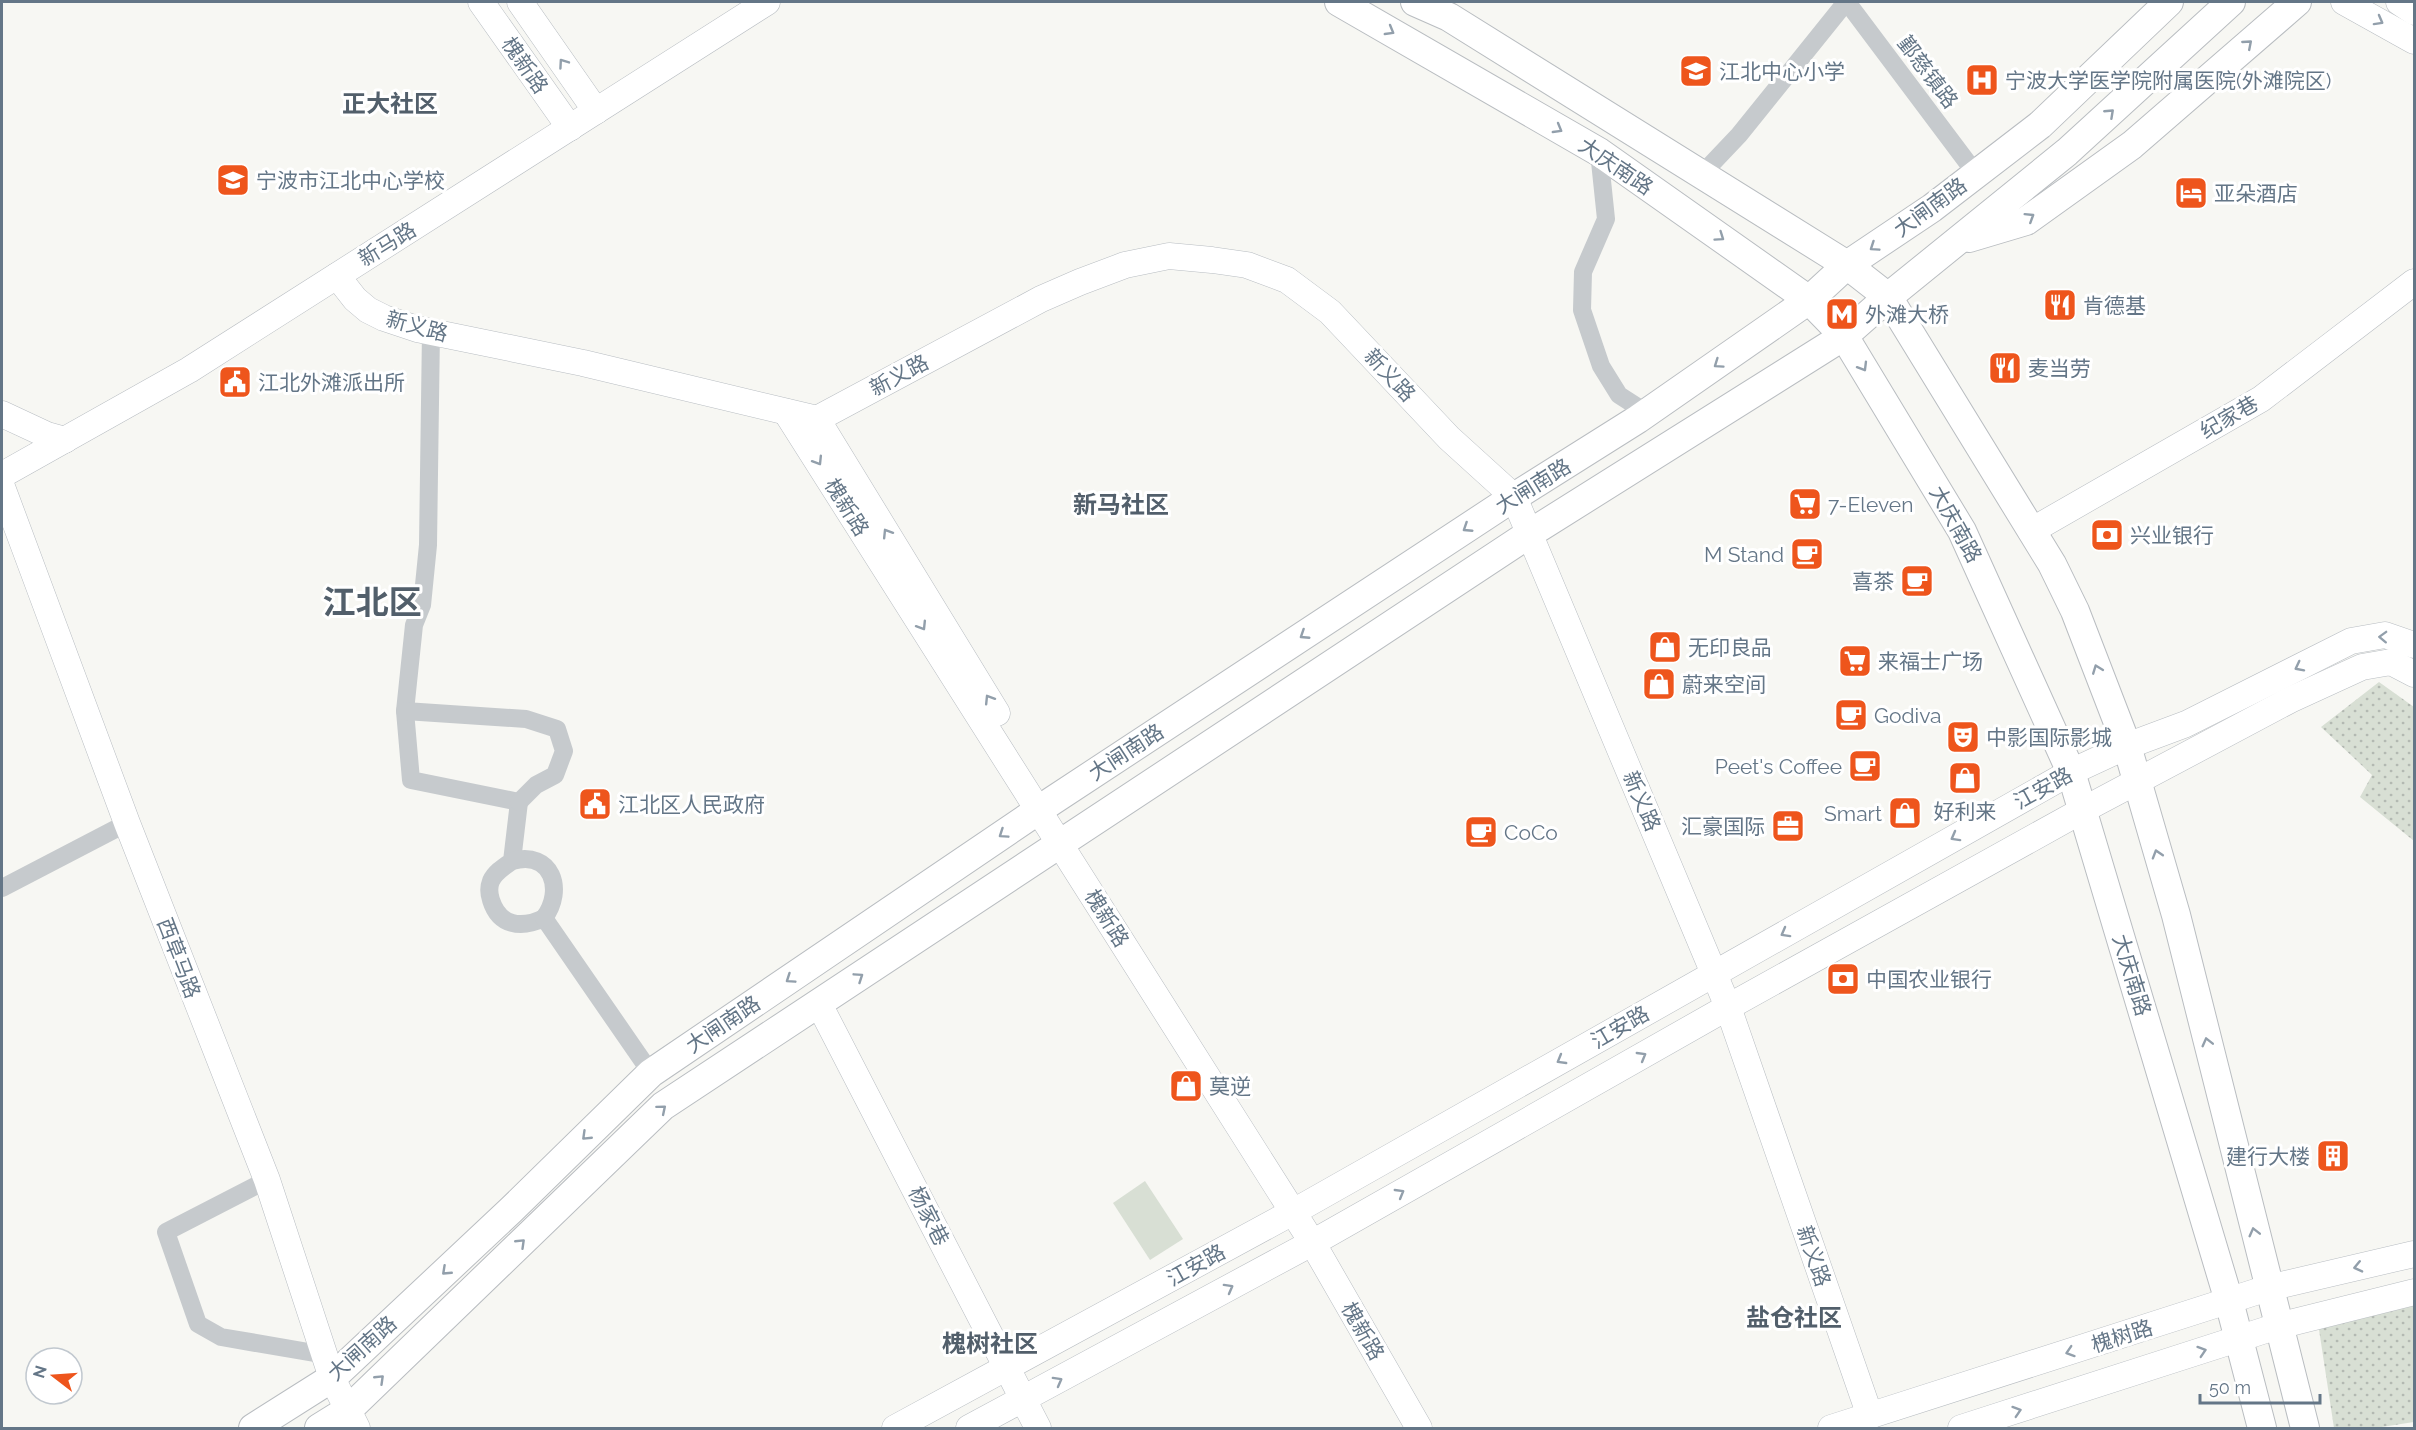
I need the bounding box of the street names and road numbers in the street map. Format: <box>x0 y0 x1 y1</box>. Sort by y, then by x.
street label: 鄞慈镇路 <box>1893 31 1963 113</box>
street label: 槐新路 <box>497 32 553 98</box>
street label: 大庆南路 <box>1574 132 1658 200</box>
street label: 大闸南路 <box>1889 172 1971 242</box>
street label: 新马路 <box>354 217 420 271</box>
street label: 新义路 <box>383 306 451 346</box>
street label: 新义路 <box>1359 343 1421 407</box>
street label: 新义路 <box>865 349 933 401</box>
street label: 纪家巷 <box>2195 390 2263 444</box>
street label: 大闸南路 <box>1491 453 1575 519</box>
street label: 槐新路 <box>820 474 874 540</box>
street label: 大庆南路 <box>1925 481 1987 567</box>
street label: 大闸南路 <box>1084 719 1168 785</box>
street label: 江安路 <box>2009 762 2077 814</box>
street label: 新义路 <box>1618 767 1666 835</box>
street label: 槐新路 <box>1080 885 1134 951</box>
street label: 西草马路 <box>152 914 206 1002</box>
street label: 大庆南路 <box>2108 931 2156 1019</box>
street label: 大闸南路 <box>681 990 765 1058</box>
street label: 江安路 <box>1586 1000 1654 1054</box>
street label: 杨家巷 <box>904 1182 954 1250</box>
street label: 新义路 <box>1792 1222 1836 1290</box>
street label: 江安路 <box>1162 1239 1230 1291</box>
street label: 槐新路 <box>1336 1297 1390 1365</box>
street label: 大闸南路 <box>322 1311 402 1385</box>
street label: 槐树路 <box>2088 1314 2156 1358</box>

